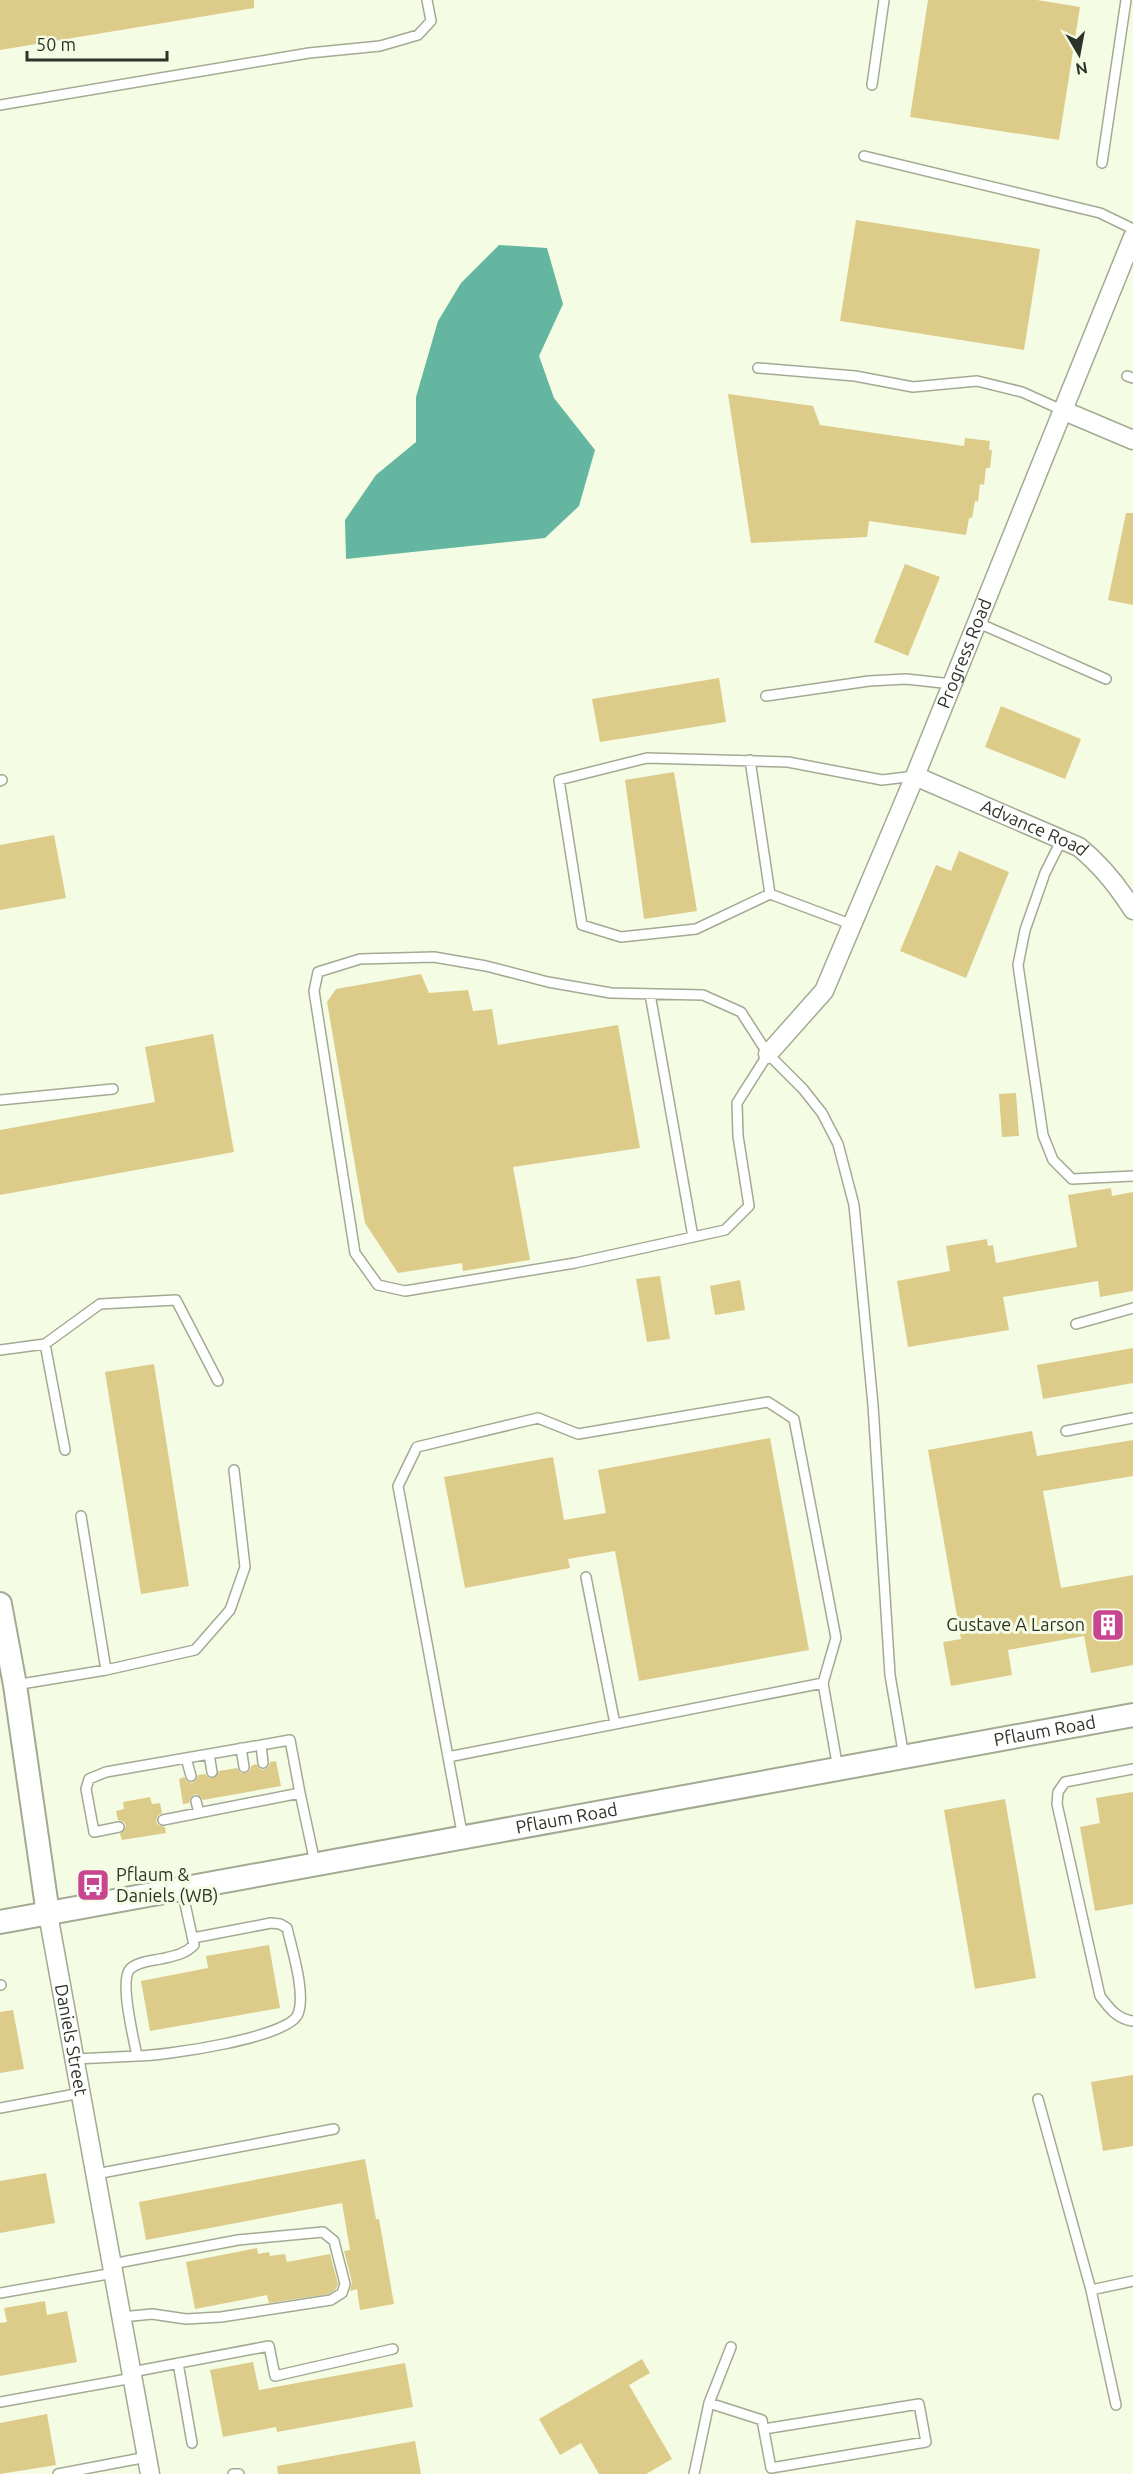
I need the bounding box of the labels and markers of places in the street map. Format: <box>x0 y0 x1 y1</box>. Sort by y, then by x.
building icon: Gustave A Larson <box>1090 1607 1126 1643</box>
place label: Gustave A Larson <box>946 1614 1085 1634</box>
place label: Pflaum & Daniels (WB) <box>116 1864 218 1906</box>
bus stop icon: Pflaum & Daniels (WB) <box>75 1867 111 1903</box>

